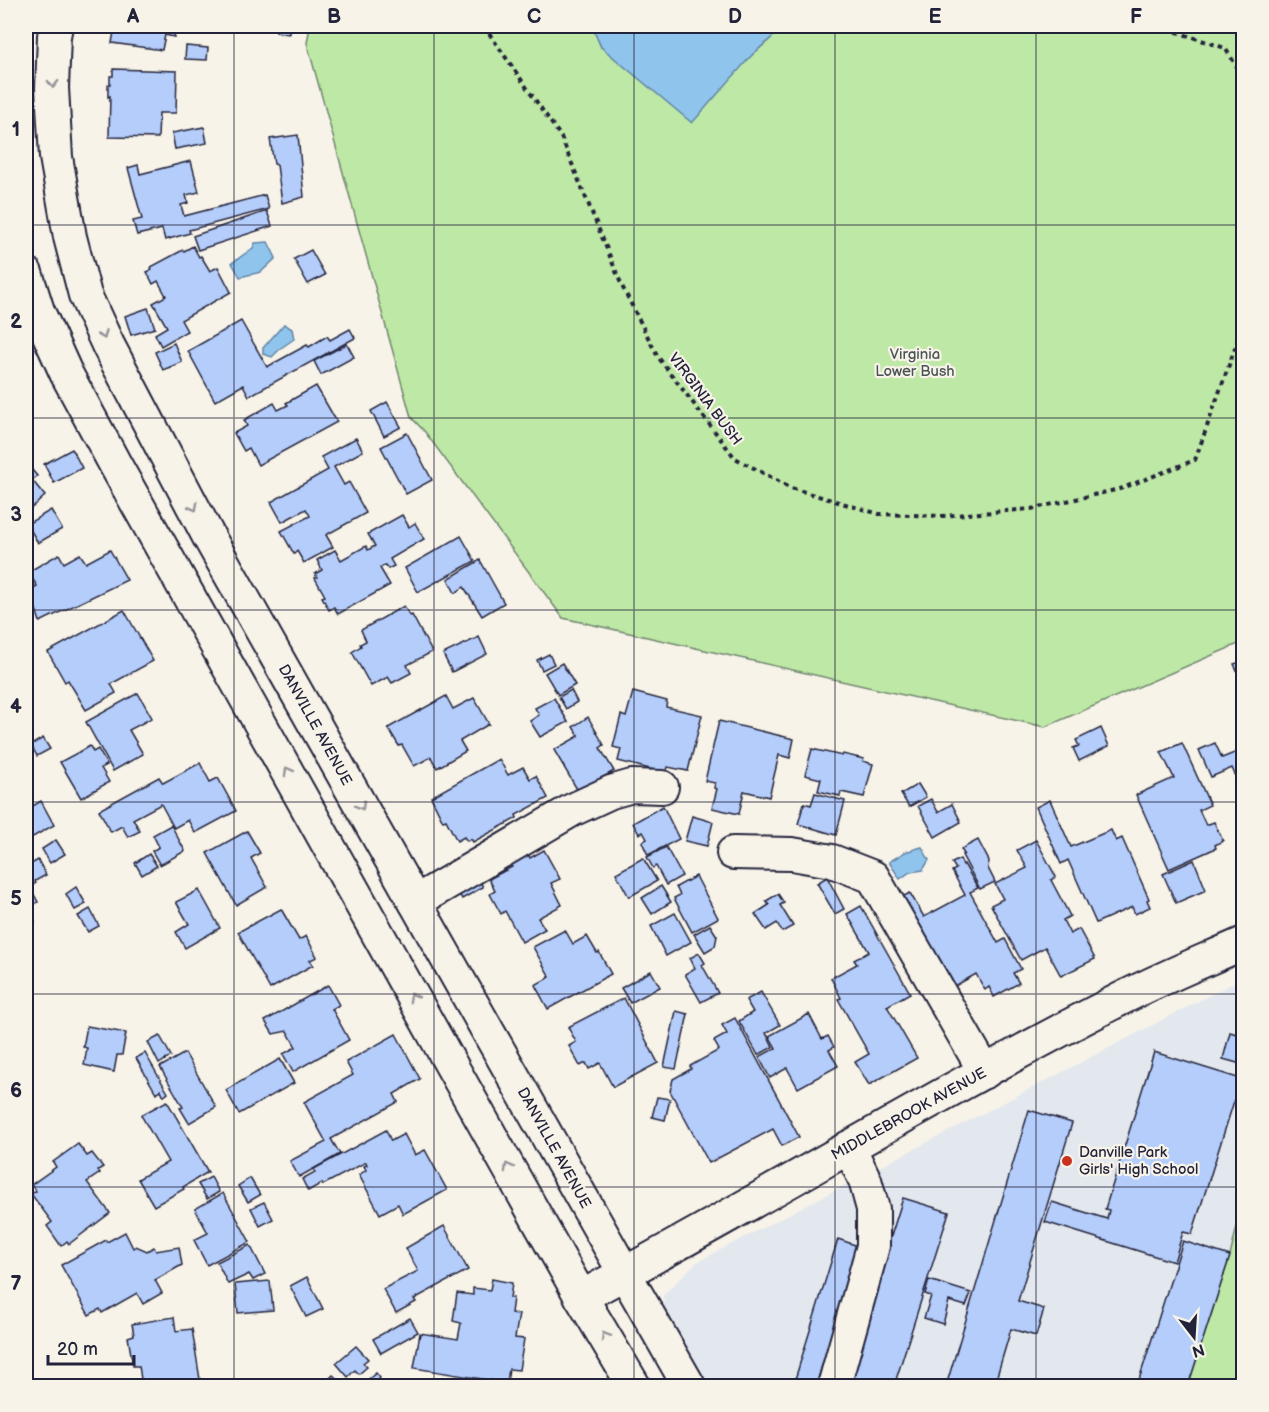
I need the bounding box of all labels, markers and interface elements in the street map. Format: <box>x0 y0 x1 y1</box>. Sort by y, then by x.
text: A <box>126 5 140 29</box>
text: B <box>327 5 341 29</box>
text: C <box>527 5 541 29</box>
text: D <box>728 5 742 29</box>
text: E <box>929 5 942 29</box>
text: F <box>1130 5 1142 29</box>
one-way arrow <box>46 79 59 88</box>
text: 1 <box>12 118 20 142</box>
text: 2 <box>10 310 22 334</box>
one-way arrow <box>96 328 108 339</box>
park label: Virginia Lower Bush <box>875 345 955 381</box>
street label: VIRGINIA BUSH <box>664 349 746 449</box>
one-way arrow <box>187 501 198 512</box>
text: 3 <box>10 503 22 527</box>
street label: DANVILLE AVENUE <box>274 661 356 789</box>
text: 4 <box>10 695 22 719</box>
one-way arrow <box>284 767 295 777</box>
one-way arrow <box>354 800 365 810</box>
text: 5 <box>10 887 22 911</box>
one-way arrow <box>409 992 420 1003</box>
street label: MIDDLEBROOK AVENUE <box>828 1063 990 1165</box>
text: 6 <box>10 1079 22 1103</box>
street label: DANVILLE AVENUE <box>513 1084 595 1212</box>
place label: Danville Park Girls' High School <box>1079 1143 1198 1179</box>
marker: Danville Park Girls' High School <box>1060 1154 1074 1168</box>
one-way arrow <box>504 1163 515 1173</box>
text: 7 <box>10 1272 22 1296</box>
north arrow <box>1164 1307 1224 1367</box>
scale bar <box>48 1328 134 1366</box>
one-way arrow <box>600 1332 612 1342</box>
text: 20 m <box>57 1339 98 1360</box>
text: N <box>1189 1339 1206 1361</box>

